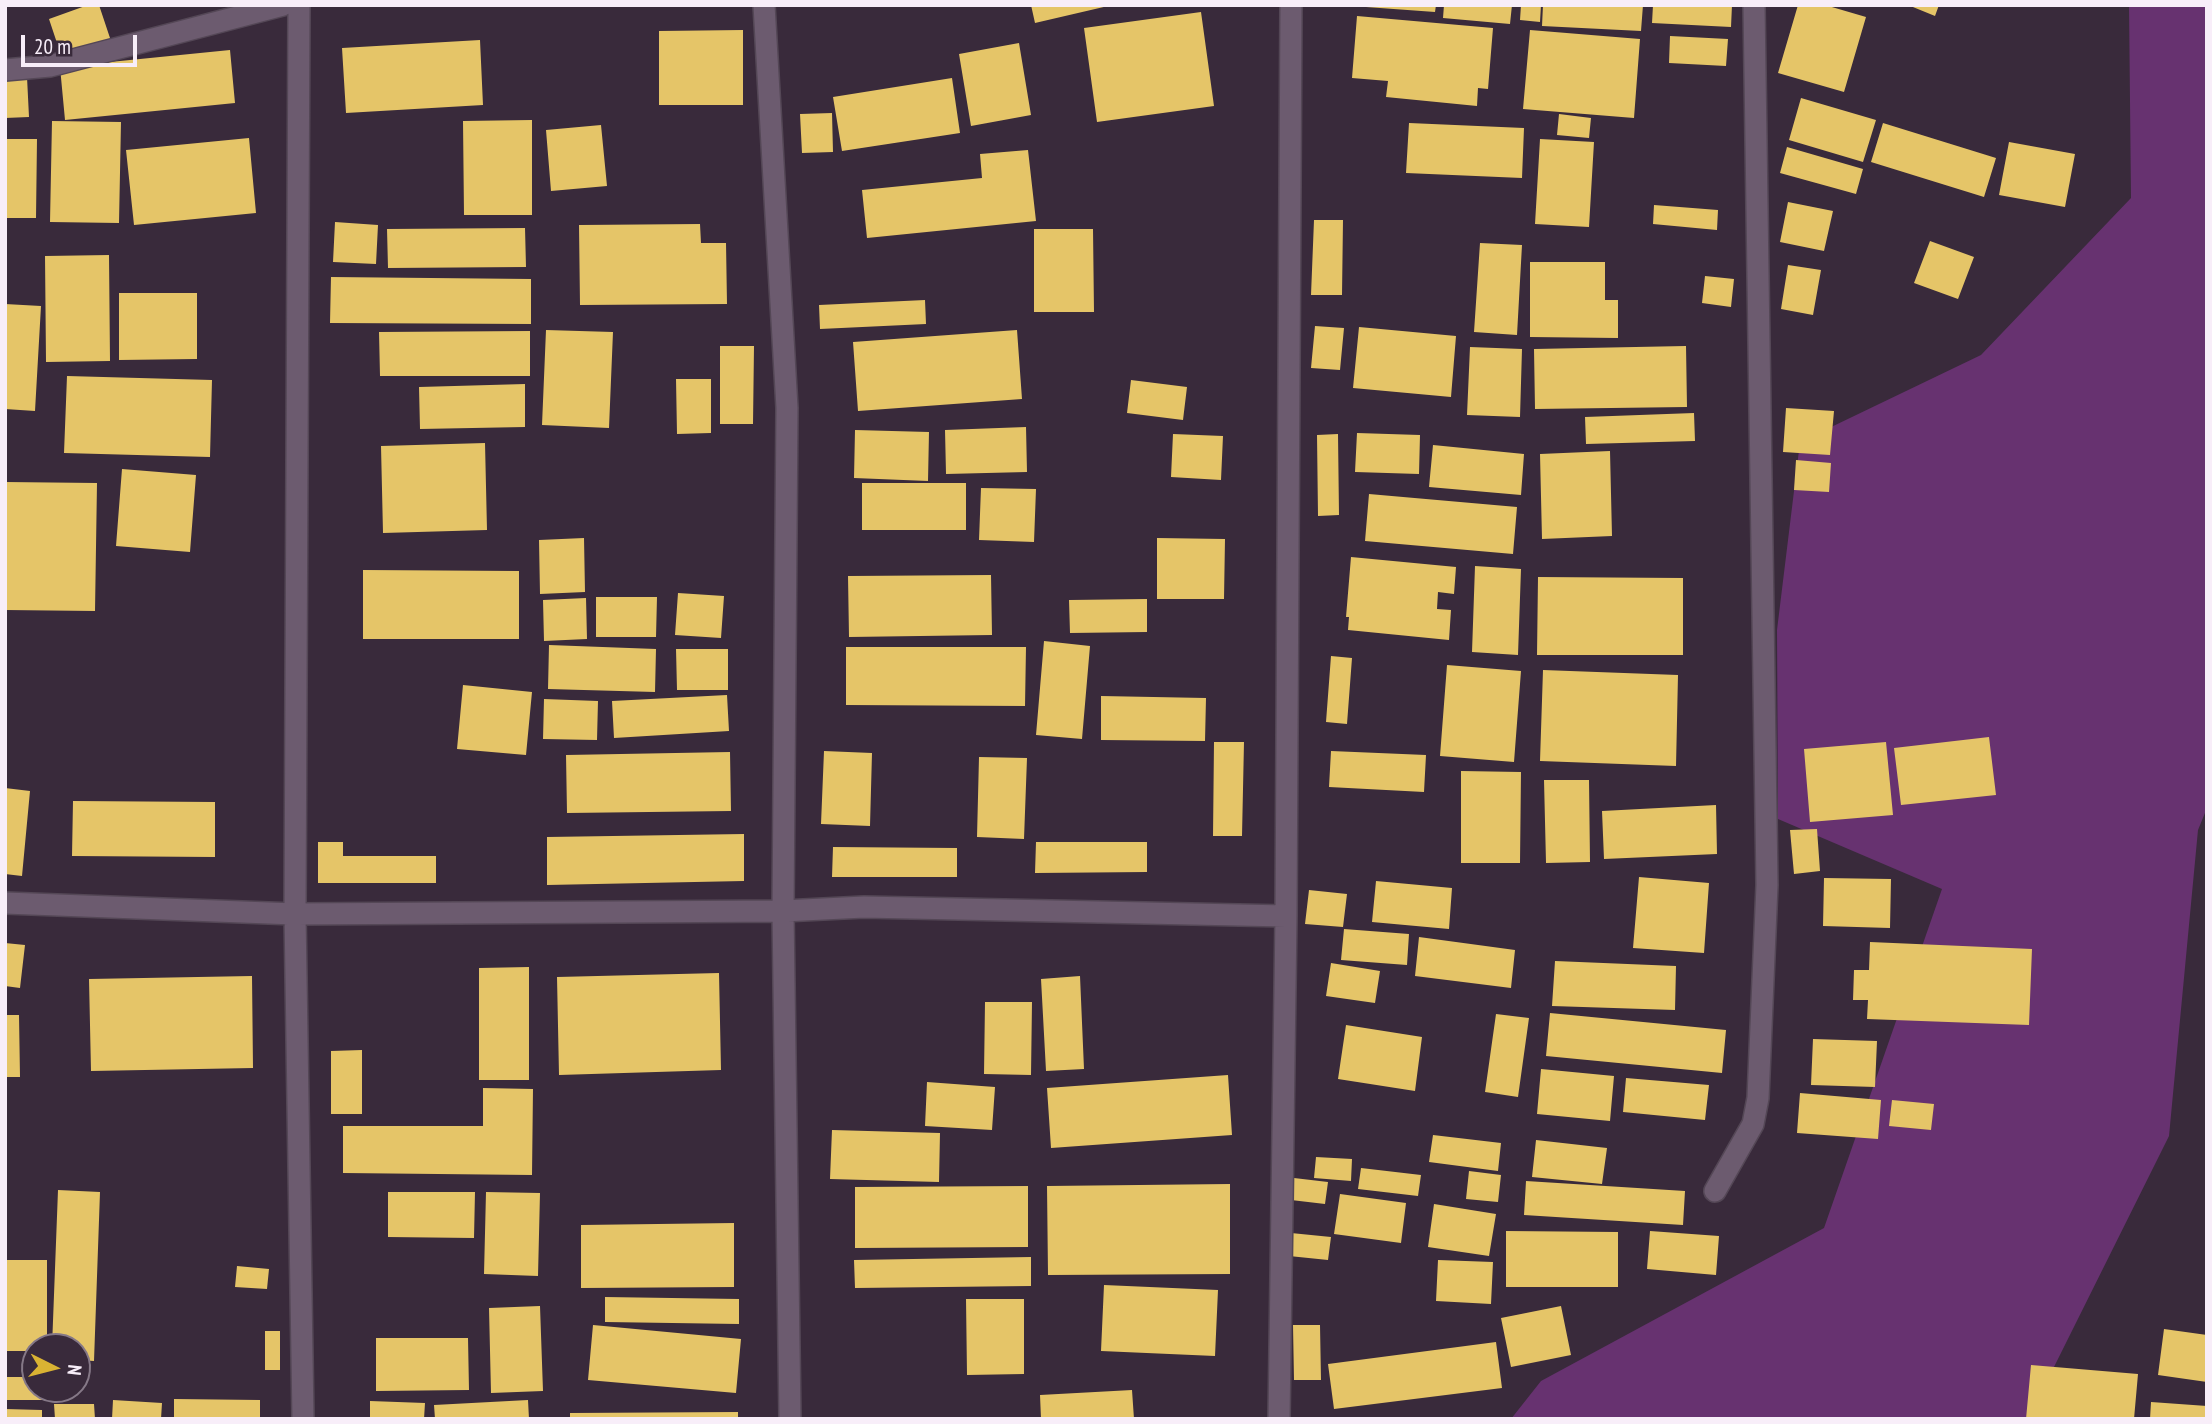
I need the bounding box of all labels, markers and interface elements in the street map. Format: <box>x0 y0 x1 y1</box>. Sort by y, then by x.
scale bar <box>24 21 140 65</box>
text: 20 m <box>34 33 71 60</box>
north arrow <box>21 1333 91 1403</box>
text: N <box>62 1364 87 1376</box>

